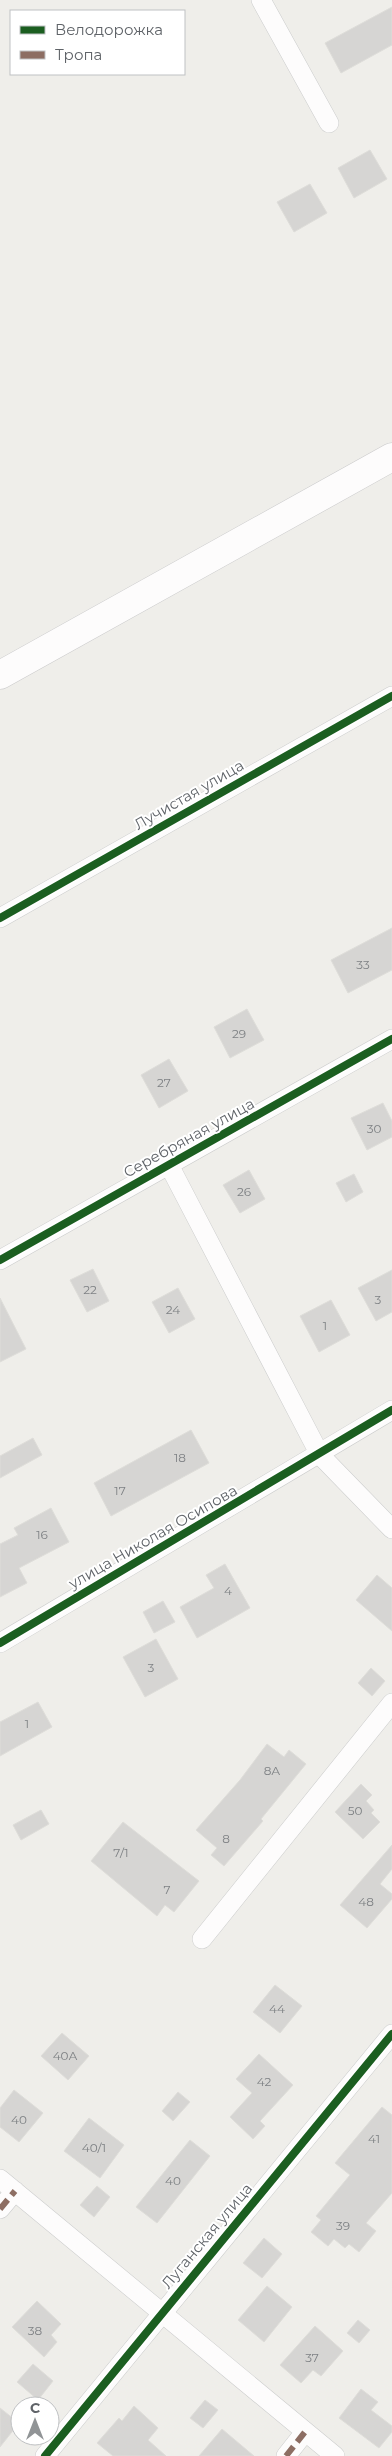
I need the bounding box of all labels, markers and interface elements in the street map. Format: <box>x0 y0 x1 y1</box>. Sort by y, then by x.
legend <box>10 10 185 75</box>
text: Велодорожка <box>55 20 163 39</box>
text: Тропа <box>55 45 102 64</box>
street label: Лучистая улица <box>131 755 247 834</box>
house number: 33 <box>356 957 370 972</box>
house number: 29 <box>232 1026 246 1041</box>
house number: 27 <box>157 1075 171 1090</box>
street label: Серебряная улица <box>120 1094 258 1181</box>
house number: 30 <box>367 1121 381 1136</box>
house number: 26 <box>237 1184 251 1199</box>
house number: 22 <box>83 1282 97 1297</box>
house number: 3 <box>375 1292 382 1307</box>
house number: 24 <box>166 1302 180 1317</box>
house number: 1 <box>323 1318 327 1333</box>
house number: 18 <box>174 1450 186 1465</box>
street label: улица Николая Осипова <box>64 1480 240 1593</box>
house number: 17 <box>114 1483 126 1498</box>
house number: 16 <box>36 1527 48 1542</box>
house number: 4 <box>224 1583 232 1598</box>
house number: 3 <box>148 1660 155 1675</box>
house number: 1 <box>25 1716 29 1731</box>
house number: 8А <box>264 1763 280 1778</box>
house number: 50 <box>348 1803 362 1818</box>
house number: 8 <box>222 1831 230 1846</box>
house number: 7/1 <box>113 1845 129 1860</box>
house number: 7 <box>163 1882 171 1897</box>
house number: 48 <box>358 1894 374 1909</box>
house number: 44 <box>269 2001 285 2016</box>
house number: 40А <box>53 2048 77 2063</box>
house number: 42 <box>257 2074 272 2089</box>
house number: 40 <box>11 2112 27 2127</box>
house number: 41 <box>368 2131 380 2146</box>
house number: 40/1 <box>82 2140 106 2155</box>
house number: 40 <box>165 2173 181 2188</box>
street label: Луганская улица <box>157 2179 256 2292</box>
house number: 39 <box>336 2218 350 2233</box>
house number: 38 <box>28 2323 43 2338</box>
house number: 37 <box>305 2350 319 2365</box>
north arrow <box>10 2396 60 2446</box>
text: С <box>30 2399 40 2417</box>

